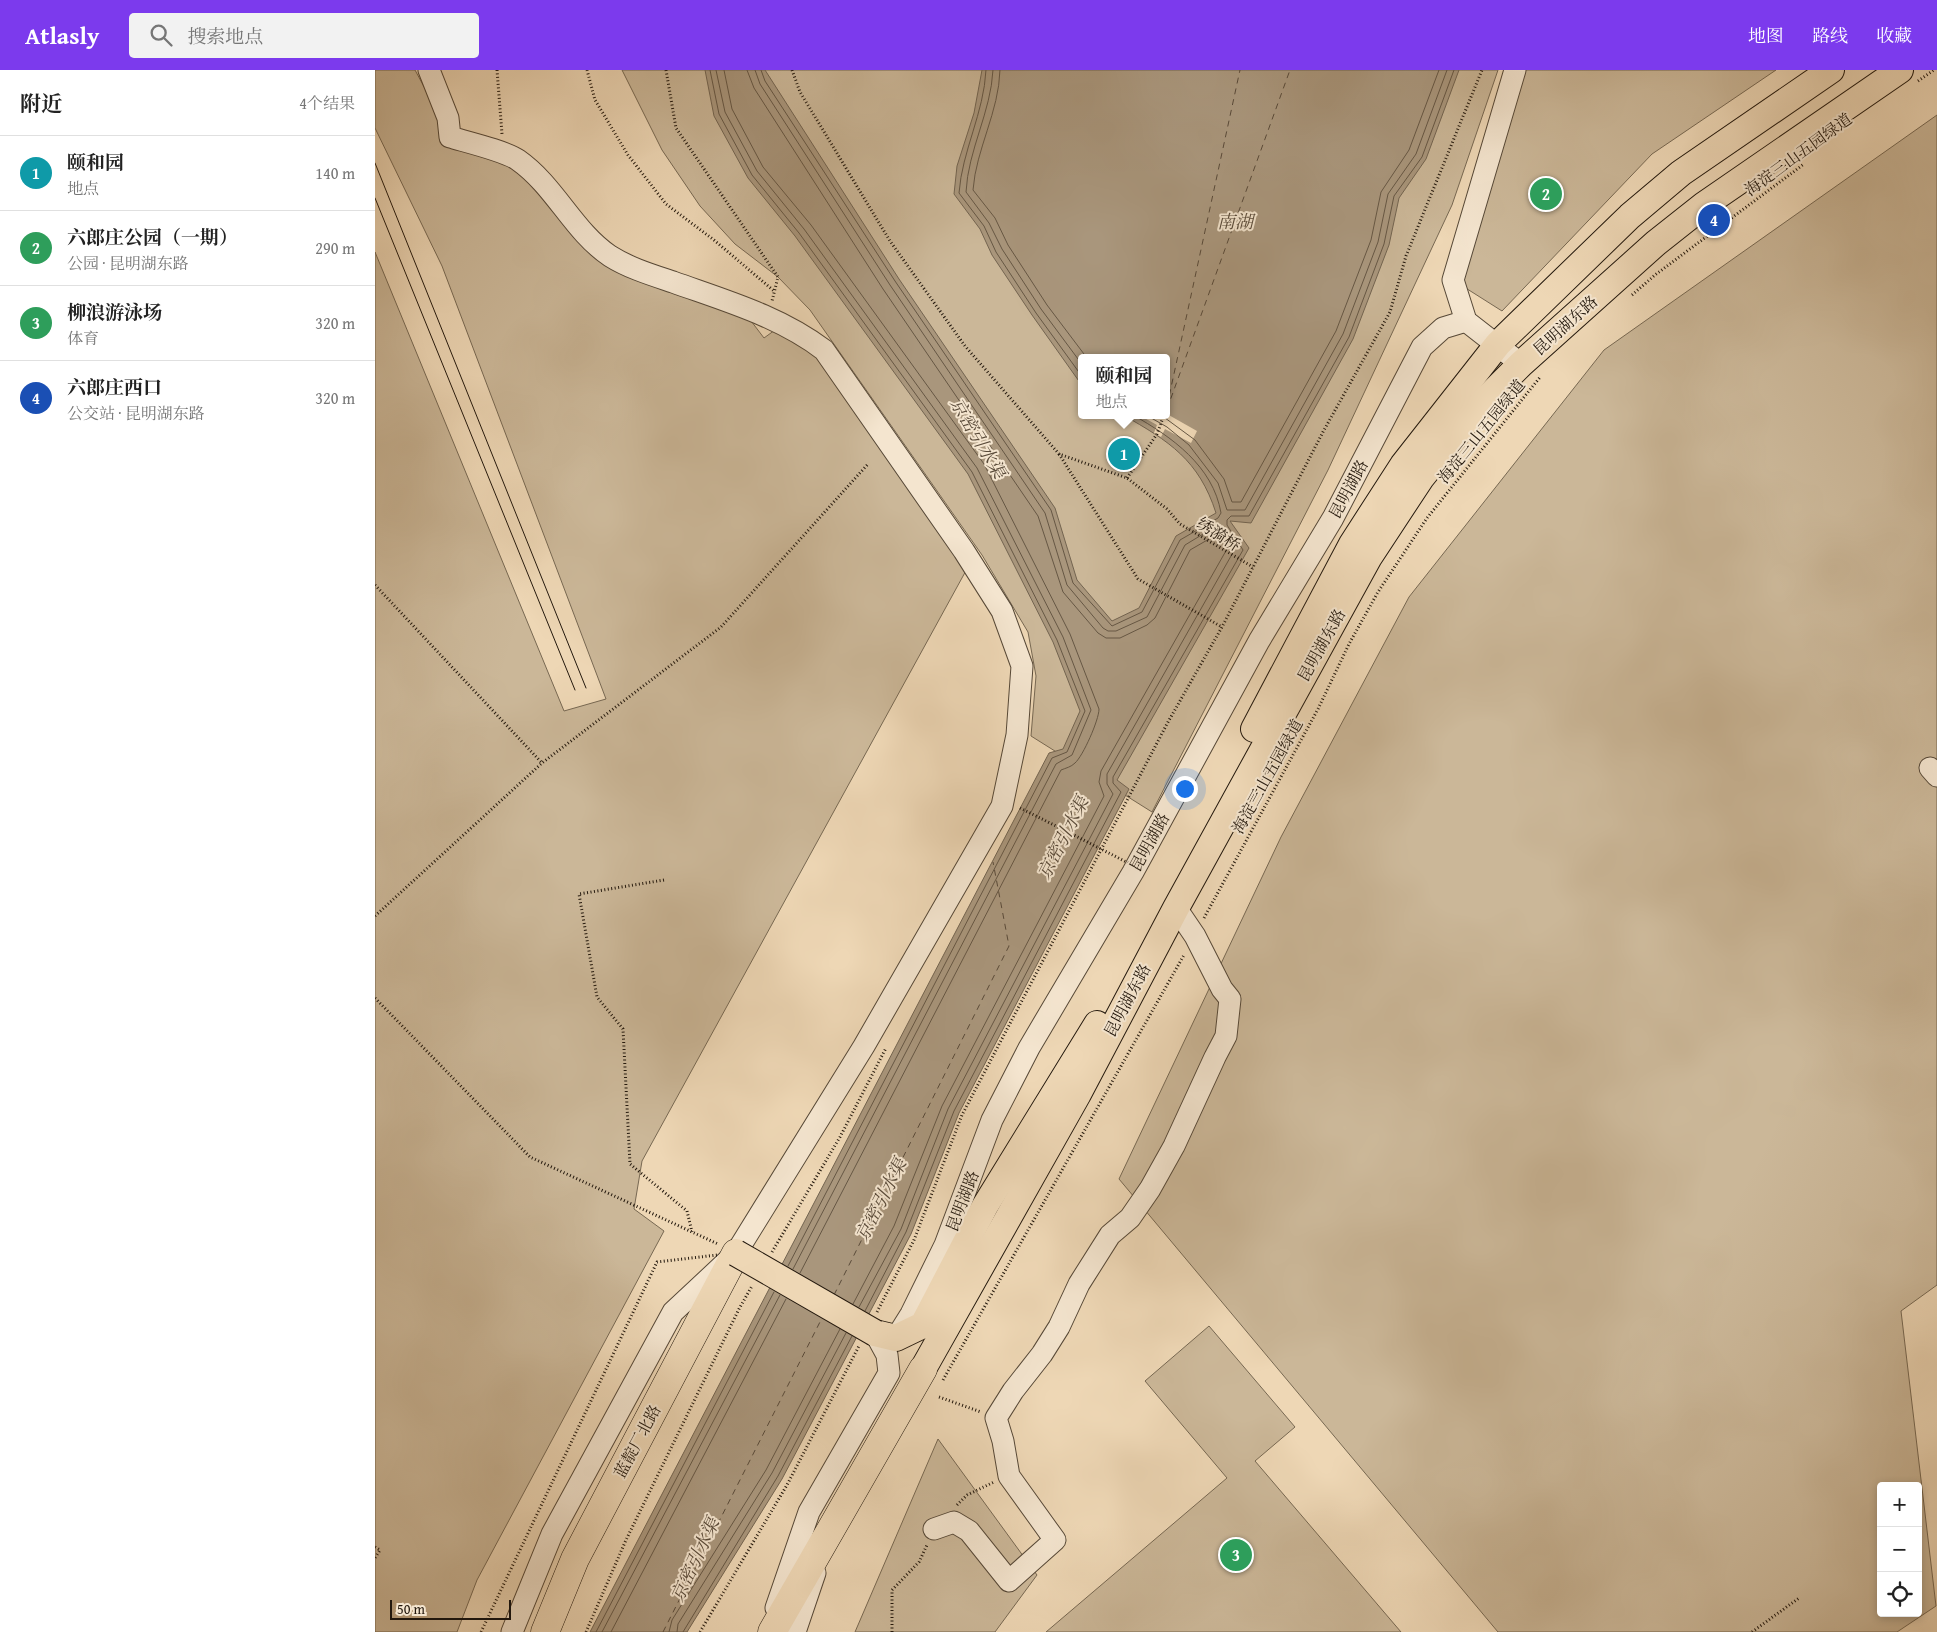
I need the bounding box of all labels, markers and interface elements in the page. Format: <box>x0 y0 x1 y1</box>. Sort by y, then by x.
search box <box>129 13 479 58</box>
text: Atlasly <box>25 18 99 53</box>
icon: search <box>147 21 175 49</box>
text: 搜索地点 <box>187 22 263 50</box>
text: 地图 <box>1748 22 1784 49</box>
text: 路线 <box>1812 22 1848 49</box>
text: 收藏 <box>1876 22 1912 49</box>
text: 附近 <box>20 88 62 119</box>
text: 4个结果 <box>299 91 355 115</box>
street label: 海淀三山五园绿道 <box>1739 107 1857 201</box>
text: 颐和园 <box>67 148 124 176</box>
text: 1 <box>32 161 40 185</box>
text: 140 m <box>315 161 355 185</box>
pin: 2 <box>1530 175 1562 213</box>
text: 地点 <box>67 176 99 200</box>
pin: 4 <box>1698 201 1730 239</box>
water label: 南湖 <box>1217 208 1256 235</box>
text: 六郎庄公园（一期） <box>67 223 238 251</box>
text: 2 <box>32 236 40 260</box>
text: 290 m <box>315 236 355 260</box>
text: 公园 · 昆明湖东路 <box>67 251 189 275</box>
street label: 昆明湖东路 <box>1527 289 1603 361</box>
text: 柳浪游泳场 <box>67 298 162 326</box>
text: 3 <box>32 311 40 335</box>
text: 320 m <box>315 311 355 335</box>
text: 体育 <box>67 326 99 350</box>
popup <box>1078 354 1170 419</box>
text: 颐和园 <box>1095 361 1153 389</box>
text: 六郎庄西口 <box>67 373 162 401</box>
street label: 海淀三山五园绿道 <box>1431 374 1531 488</box>
text: 4 <box>32 386 40 410</box>
text: 320 m <box>315 386 355 410</box>
text: 地点 <box>1095 389 1128 413</box>
water label: 京密引水渠 <box>944 392 1015 486</box>
text: 公交站 · 昆明湖东路 <box>67 401 205 425</box>
pin: 1 <box>1108 435 1140 473</box>
street label: 昆明湖路 <box>1322 455 1374 523</box>
street label: 绣漪桥 <box>1192 511 1246 557</box>
street label: 昆明湖东路 <box>1291 604 1351 686</box>
street label: 海淀三山五园绿道 <box>1225 714 1309 838</box>
your location <box>1172 776 1198 802</box>
water label: 京密引水渠 <box>1030 789 1096 884</box>
street label: 昆明湖路 <box>1123 808 1175 876</box>
street label: 昆明湖东路 <box>1098 959 1156 1041</box>
water label: 京密引水渠 <box>848 1151 914 1246</box>
street label: 昆明湖路 <box>939 1167 985 1235</box>
street label: 蓝靛厂北路 <box>608 1400 666 1482</box>
map controls <box>1877 1482 1922 1617</box>
button: + <box>1877 1482 1922 1527</box>
water label: 京密引水渠 <box>663 1511 727 1606</box>
button: − <box>1877 1527 1922 1572</box>
pin: 3 <box>1220 1536 1252 1574</box>
button: locate <box>1877 1572 1922 1617</box>
scale bar <box>390 1597 511 1620</box>
text: 50 m <box>397 1599 425 1619</box>

